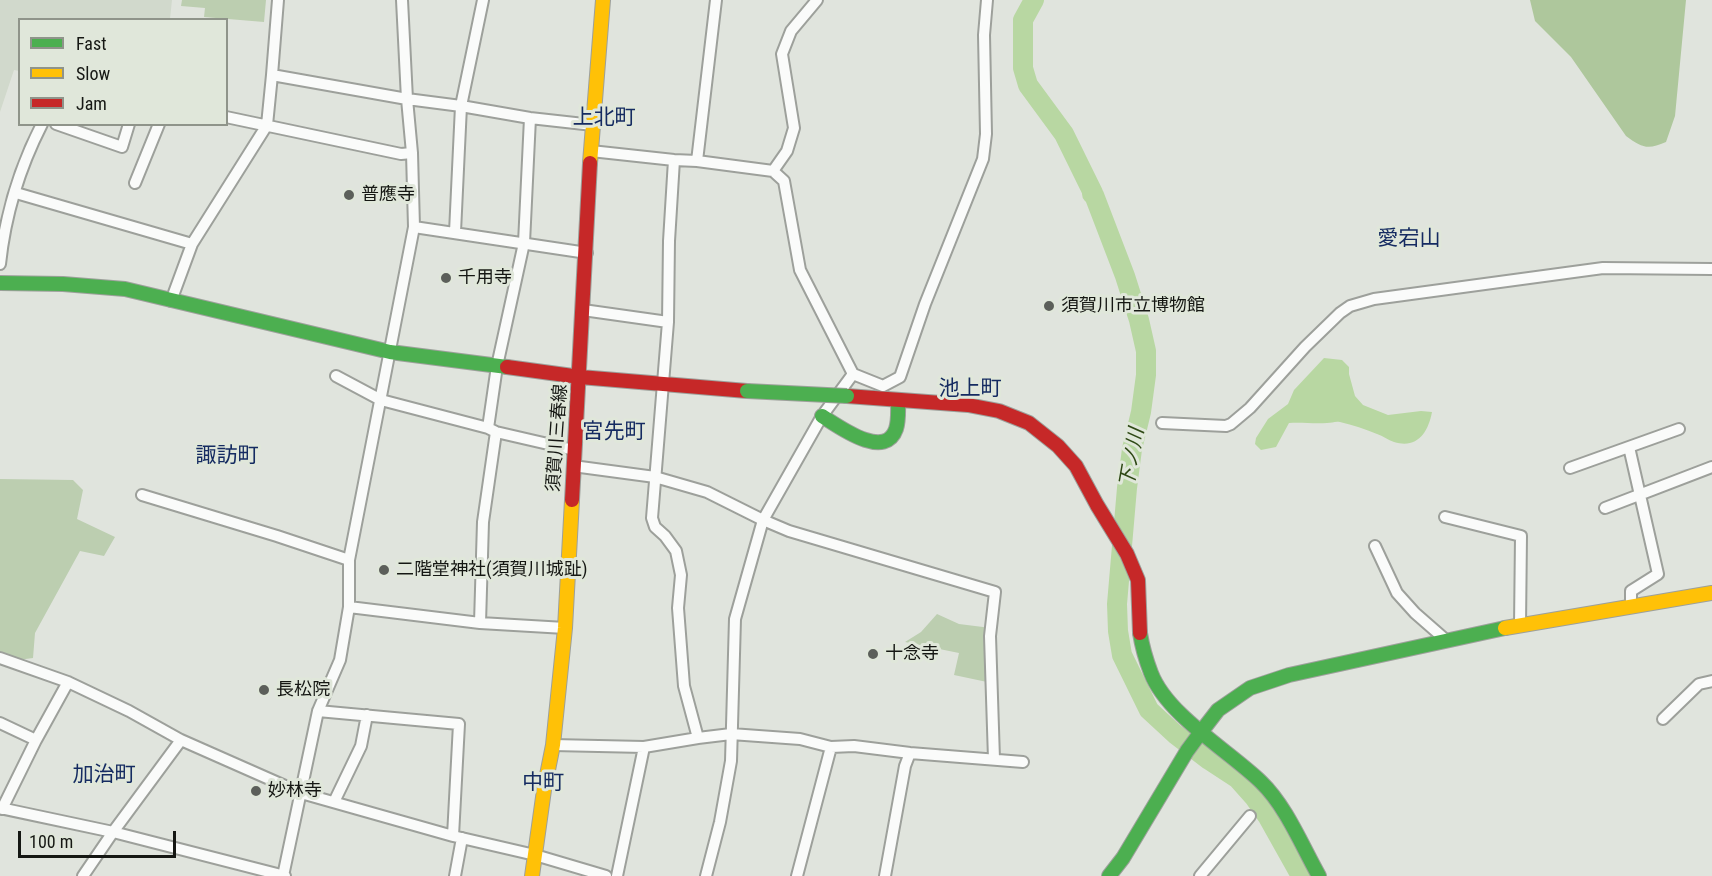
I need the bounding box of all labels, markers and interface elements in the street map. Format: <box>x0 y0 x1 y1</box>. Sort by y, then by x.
legend <box>18 18 228 126</box>
text: Fast <box>76 33 107 54</box>
text: Slow <box>76 63 110 84</box>
text: Jam <box>76 93 107 114</box>
district label: 上北町 <box>573 106 635 132</box>
place label: 普應寺 <box>361 184 415 206</box>
marker: 普應寺 <box>342 188 356 202</box>
district label: 愛宕山 <box>1378 227 1440 253</box>
place label: 千用寺 <box>458 267 512 289</box>
marker: 千用寺 <box>439 271 453 285</box>
place label: 須賀川市立博物館 <box>1061 295 1205 317</box>
marker: 須賀川市立博物館 <box>1042 299 1056 313</box>
district label: 池上町 <box>939 377 1001 403</box>
street label: 須賀川三春線 <box>543 383 573 493</box>
district label: 宮先町 <box>583 420 645 446</box>
water label: 下ノ川 <box>1116 426 1150 490</box>
district label: 諏訪町 <box>196 444 258 470</box>
place label: 二階堂神社(須賀川城趾) <box>396 559 587 581</box>
marker: 二階堂神社(須賀川城趾) <box>377 563 391 577</box>
place label: 十念寺 <box>885 643 939 665</box>
marker: 十念寺 <box>866 647 880 661</box>
place label: 長松院 <box>276 679 330 701</box>
marker: 長松院 <box>257 683 271 697</box>
district label: 加治町 <box>73 763 135 789</box>
district label: 中町 <box>522 771 564 797</box>
place label: 妙林寺 <box>268 780 322 802</box>
marker: 妙林寺 <box>249 784 263 798</box>
scale bar <box>21 819 178 857</box>
text: 100 m <box>29 831 73 852</box>

